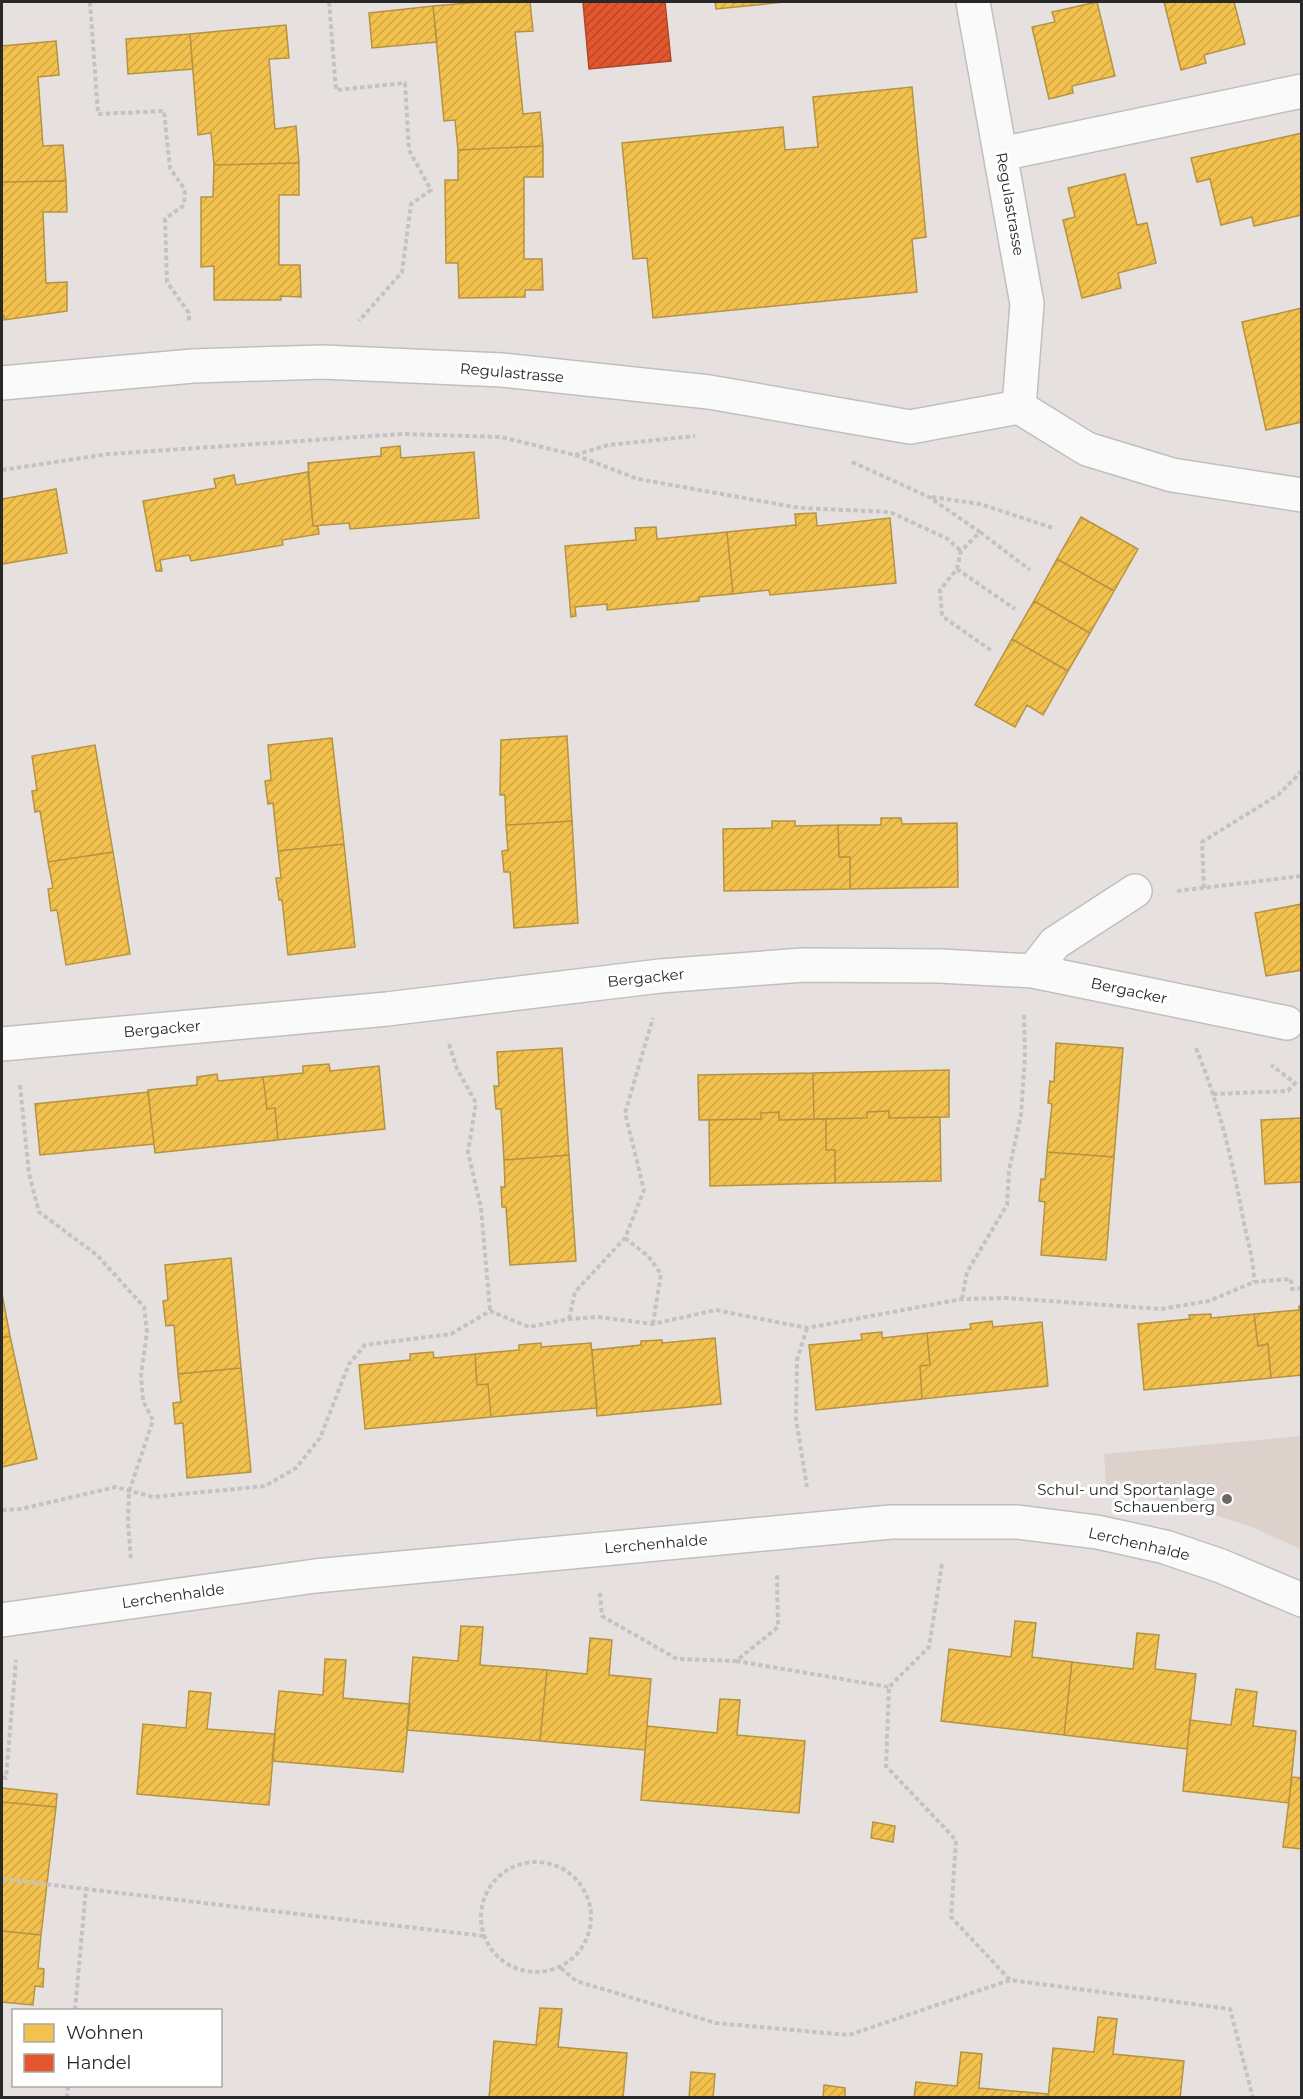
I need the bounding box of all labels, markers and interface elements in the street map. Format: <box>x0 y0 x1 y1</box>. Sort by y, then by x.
street label: Regulastrasse <box>992 151 1029 257</box>
street label: Regulastrasse <box>459 358 565 387</box>
street label: Bergacker <box>606 964 685 991</box>
street label: Bergacker <box>1089 973 1169 1008</box>
street label: Bergacker <box>123 1016 201 1041</box>
place label: Schul- und Sportanlage Schauenberg <box>1037 1480 1215 1516</box>
marker: Schul- und Sportanlage Schauenberg <box>1220 1492 1234 1506</box>
street label: Lerchenhalde <box>1087 1523 1192 1564</box>
street label: Lerchenhalde <box>604 1530 708 1557</box>
street label: Lerchenhalde <box>120 1579 226 1612</box>
legend <box>12 2009 222 2087</box>
text: Wohnen <box>66 2022 144 2044</box>
text: Handel <box>66 2052 131 2074</box>

